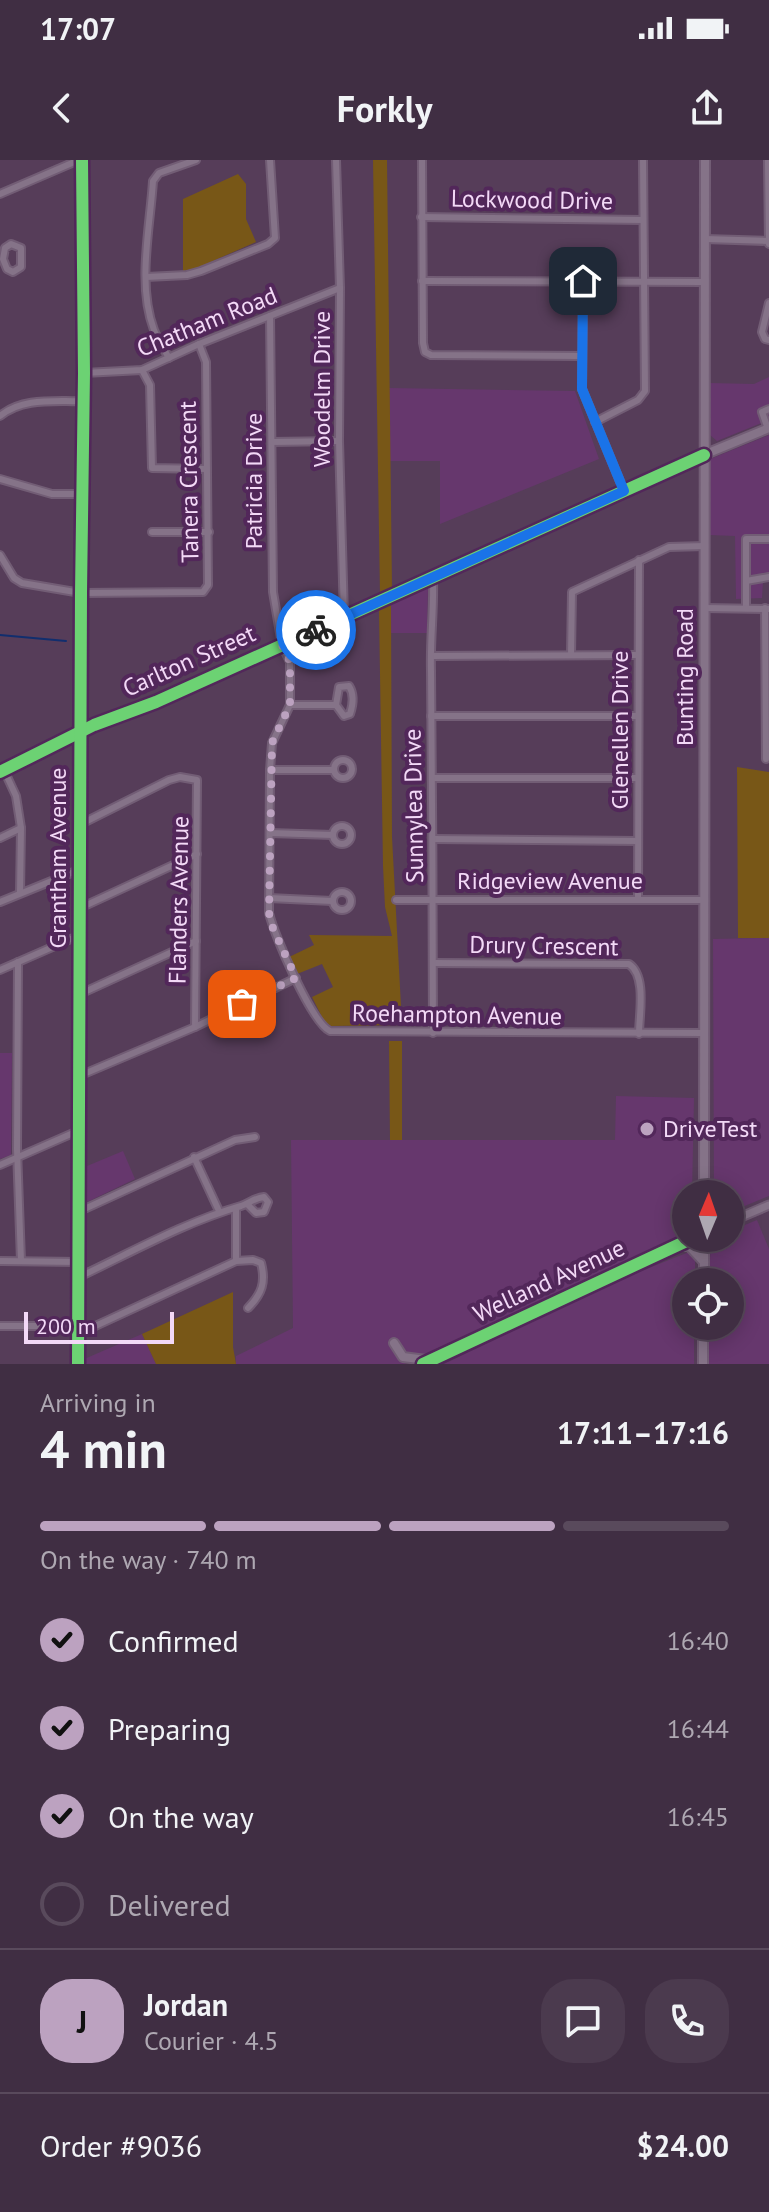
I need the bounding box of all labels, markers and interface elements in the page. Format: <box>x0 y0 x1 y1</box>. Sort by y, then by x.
text: 17:07 <box>40 9 116 48</box>
text: Forkly <box>337 85 432 132</box>
icon: back <box>40 86 84 130</box>
icon: share <box>685 86 729 130</box>
street label: Lockwood Drive <box>451 183 613 216</box>
pin <box>549 247 617 315</box>
icon: home <box>561 259 605 303</box>
street label: Chatham Road <box>132 279 282 364</box>
street label: Woodelm Drive <box>306 311 337 467</box>
street label: Tanera Crescent <box>172 401 205 563</box>
street label: Patricia Drive <box>238 413 269 549</box>
courier <box>276 590 356 670</box>
icon: bike <box>294 608 338 652</box>
street label: Bunting Road <box>669 608 700 746</box>
street label: Carlton Street <box>118 618 260 704</box>
street label: Glenellen Drive <box>604 651 635 809</box>
street label: Sunnylea Drive <box>397 729 430 883</box>
street label: Grantham Avenue <box>42 767 73 949</box>
street label: Flanders Avenue <box>162 816 195 984</box>
street label: Ridgeview Avenue <box>457 865 643 896</box>
street label: Drury Crescent <box>469 929 619 962</box>
pin <box>208 970 276 1038</box>
icon: bag <box>220 982 264 1026</box>
street label: Roehampton Avenue <box>352 997 562 1032</box>
place label: DriveTest <box>663 1113 757 1144</box>
marker: DriveTest <box>638 1120 656 1138</box>
north arrow <box>672 1180 744 1252</box>
map controls <box>672 1180 744 1340</box>
street label: Welland Avenue <box>468 1232 629 1329</box>
button: locate <box>672 1268 744 1340</box>
scale bar <box>24 1308 174 1344</box>
text: 200 m <box>36 1312 96 1340</box>
text: Arriving in <box>40 1386 156 1419</box>
text: 17:11–17:16 <box>557 1413 729 1452</box>
text: 4 min <box>40 1415 167 1482</box>
text: On the way · 740 m <box>40 1543 257 1576</box>
icon: check <box>40 1618 84 1662</box>
text: Confirmed <box>108 1621 239 1660</box>
text: 16:40 <box>667 1624 729 1657</box>
icon: check <box>40 1706 84 1750</box>
text: Preparing <box>108 1709 231 1748</box>
text: 16:44 <box>667 1712 729 1745</box>
icon: check <box>40 1794 84 1838</box>
text: On the way <box>108 1797 254 1836</box>
text: 16:45 <box>667 1800 729 1833</box>
text: Delivered <box>108 1885 231 1924</box>
button: chat <box>541 1979 625 2063</box>
button: phone <box>645 1979 729 2063</box>
text: Jordan <box>144 1985 228 2024</box>
text: J <box>77 2002 87 2041</box>
text: Courier · 4.5 <box>144 2024 278 2057</box>
text: Order #9036 <box>40 2126 202 2165</box>
text: $24.00 <box>637 2126 729 2165</box>

